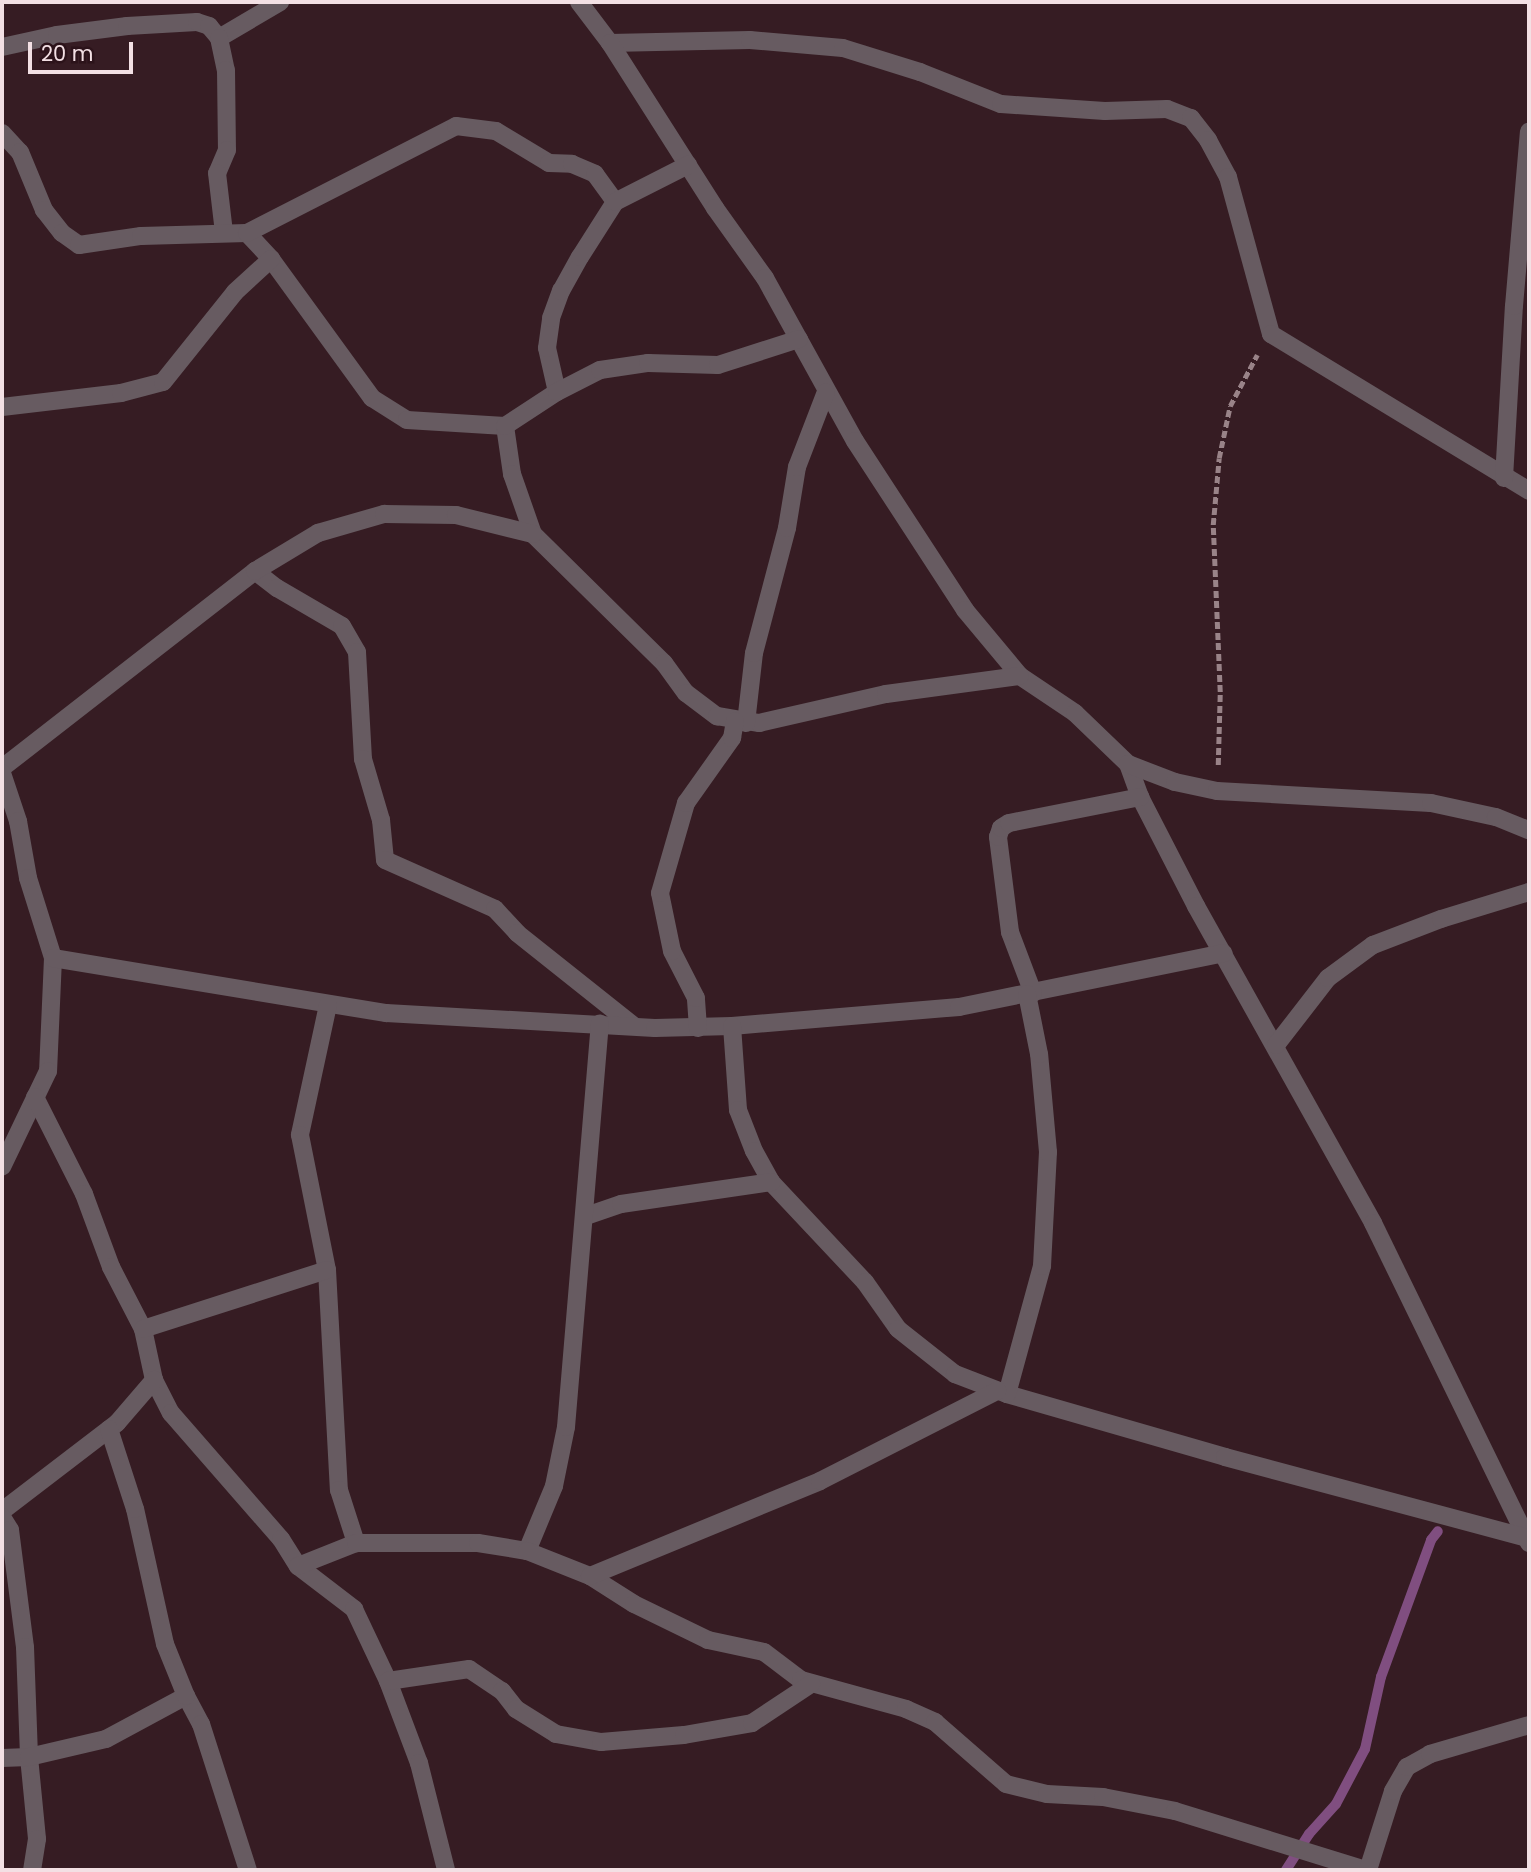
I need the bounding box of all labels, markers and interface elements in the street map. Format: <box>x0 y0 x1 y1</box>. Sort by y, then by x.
scale bar <box>32 28 136 72</box>
text: 20 m <box>41 39 94 68</box>

